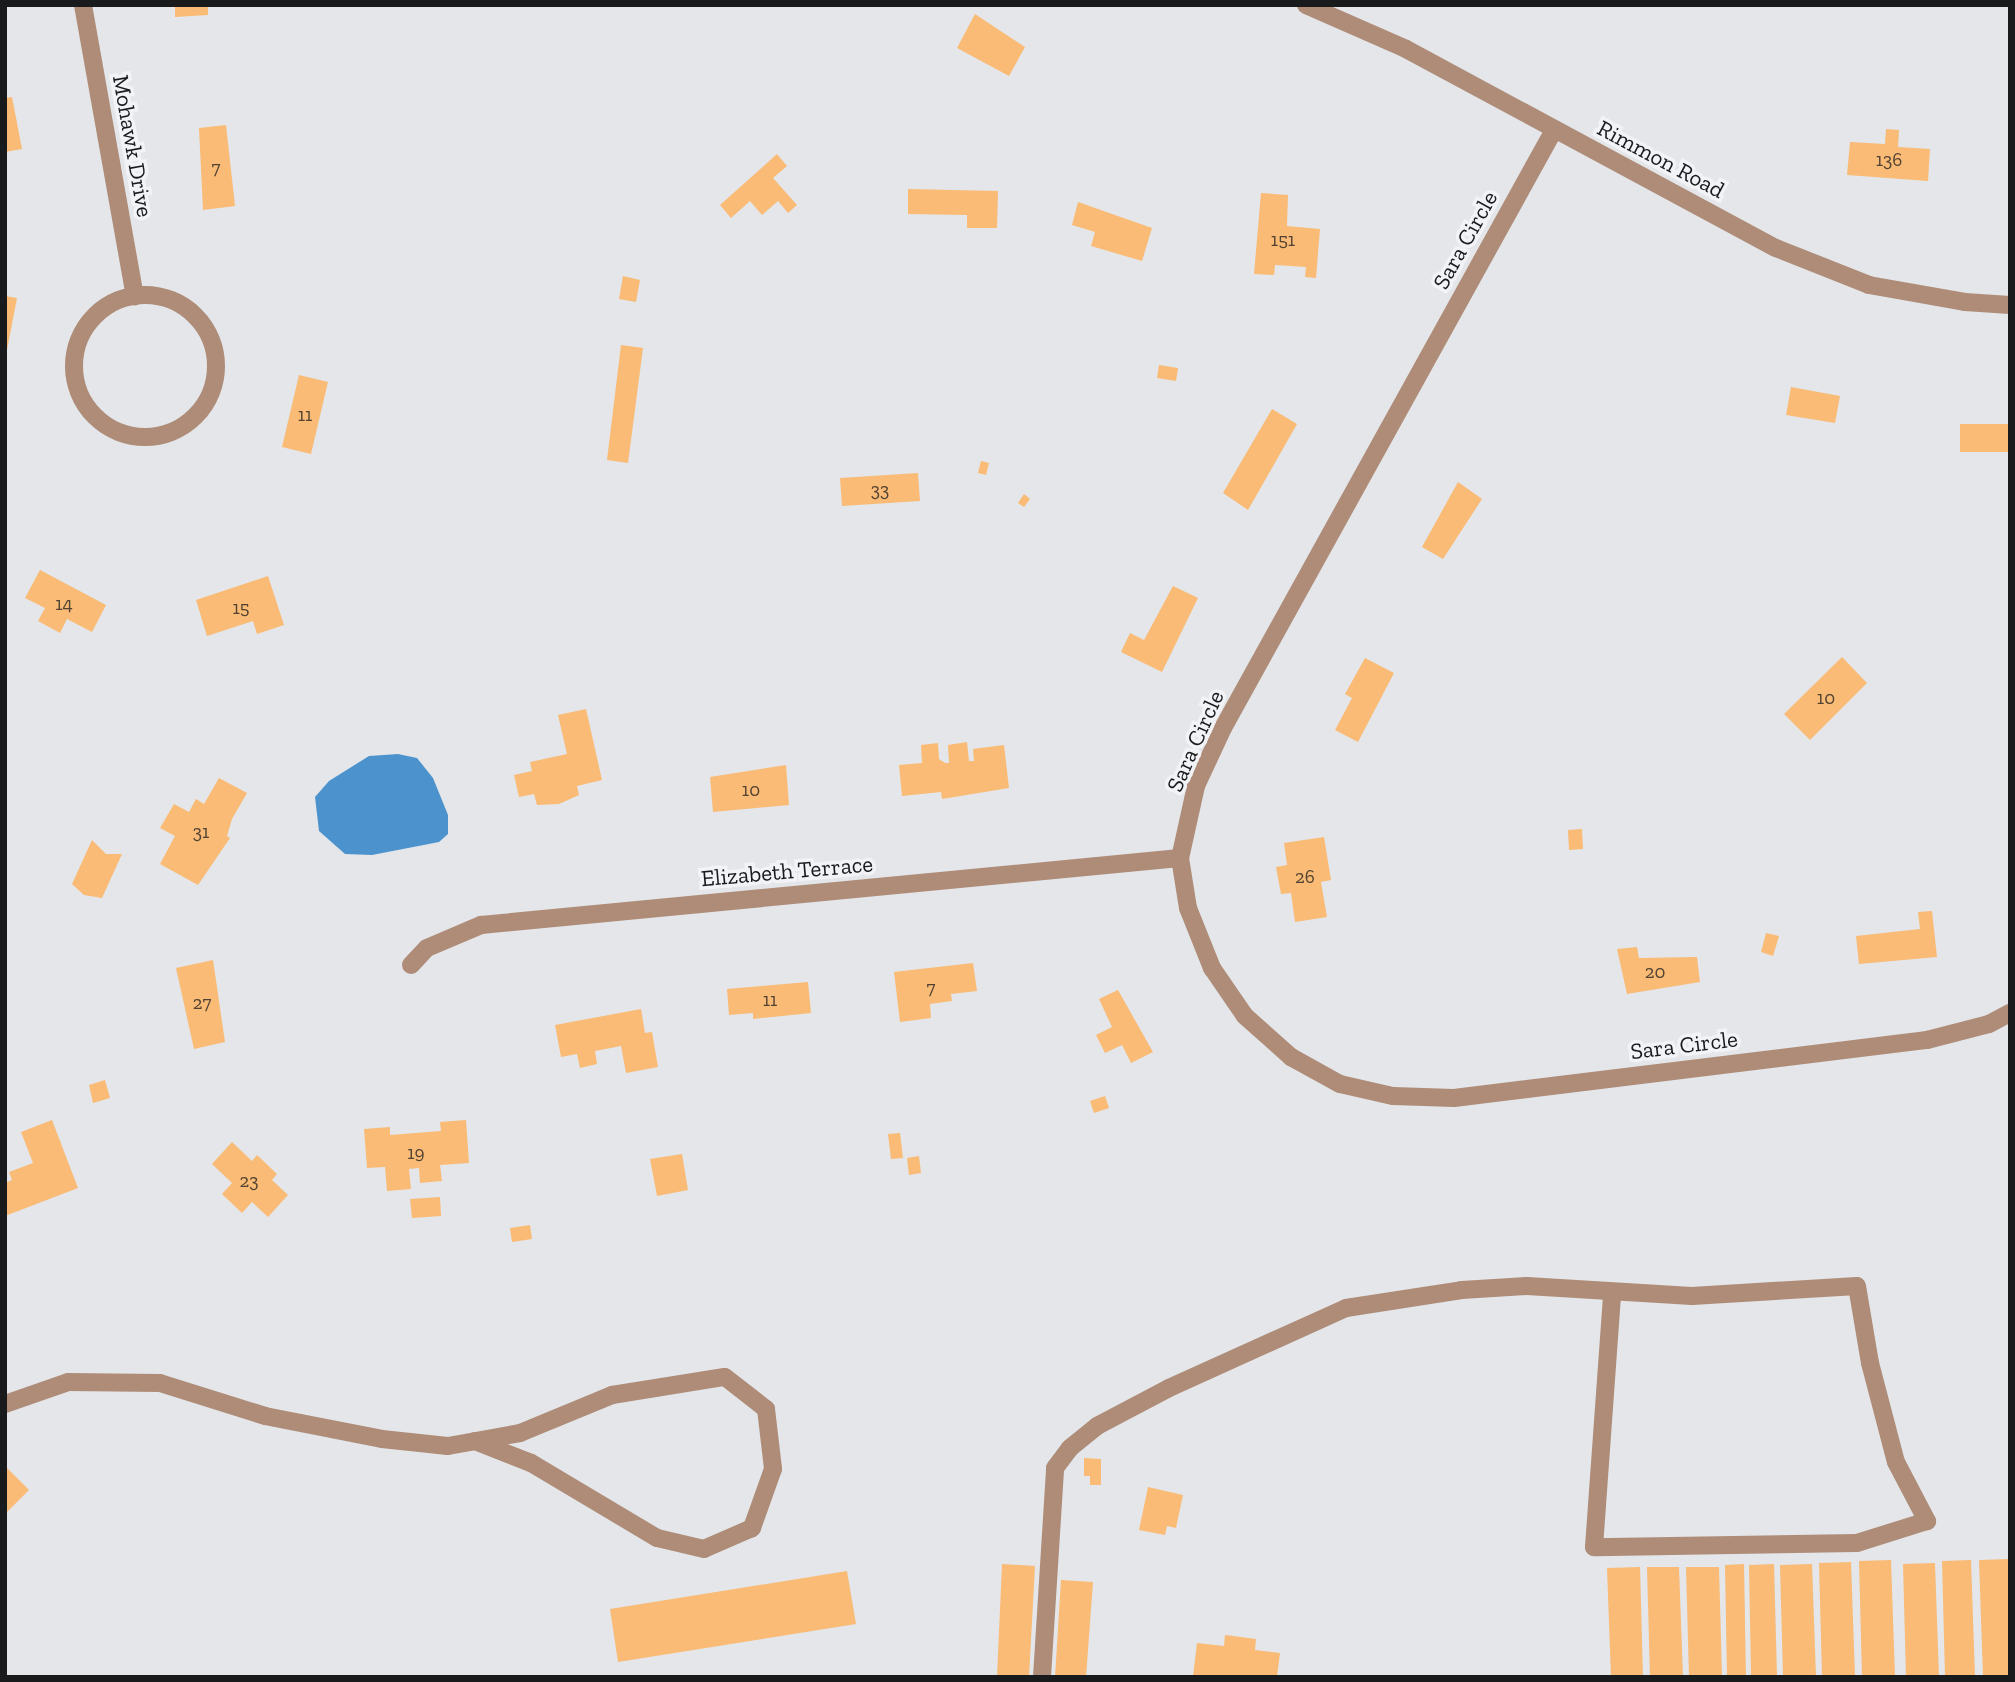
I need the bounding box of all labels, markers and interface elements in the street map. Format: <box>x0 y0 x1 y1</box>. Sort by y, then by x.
street label: Mohawk Drive <box>107 73 159 219</box>
street label: Rimmon Road <box>1593 114 1729 204</box>
house number: 136 <box>1876 149 1902 171</box>
house number: 7 <box>212 157 220 179</box>
street label: Sara Circle <box>1427 186 1503 294</box>
house number: 151 <box>1271 229 1295 251</box>
house number: 11 <box>298 404 312 426</box>
house number: 33 <box>871 479 889 501</box>
house number: 14 <box>55 593 73 615</box>
house number: 15 <box>232 597 250 619</box>
street label: Sara Circle <box>1160 686 1230 796</box>
house number: 10 <box>1817 687 1835 709</box>
house number: 10 <box>742 779 760 801</box>
house number: 31 <box>193 821 209 843</box>
street label: Elizabeth Terrace <box>700 850 874 892</box>
house number: 26 <box>1295 866 1315 888</box>
house number: 20 <box>1645 961 1665 983</box>
house number: 7 <box>927 977 935 999</box>
house number: 11 <box>763 989 777 1011</box>
house number: 27 <box>193 992 211 1014</box>
street label: Sara Circle <box>1629 1025 1739 1065</box>
house number: 19 <box>407 1142 425 1164</box>
house number: 23 <box>239 1170 259 1192</box>

